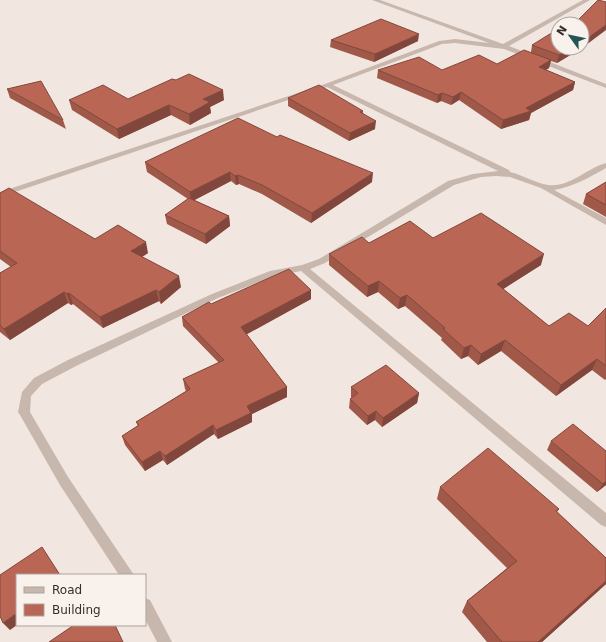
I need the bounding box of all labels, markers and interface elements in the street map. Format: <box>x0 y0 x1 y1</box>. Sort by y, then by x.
north arrow <box>550 16 590 56</box>
text: N <box>554 23 570 38</box>
legend <box>16 574 146 626</box>
text: Road <box>52 583 82 597</box>
text: Building <box>52 603 101 617</box>

